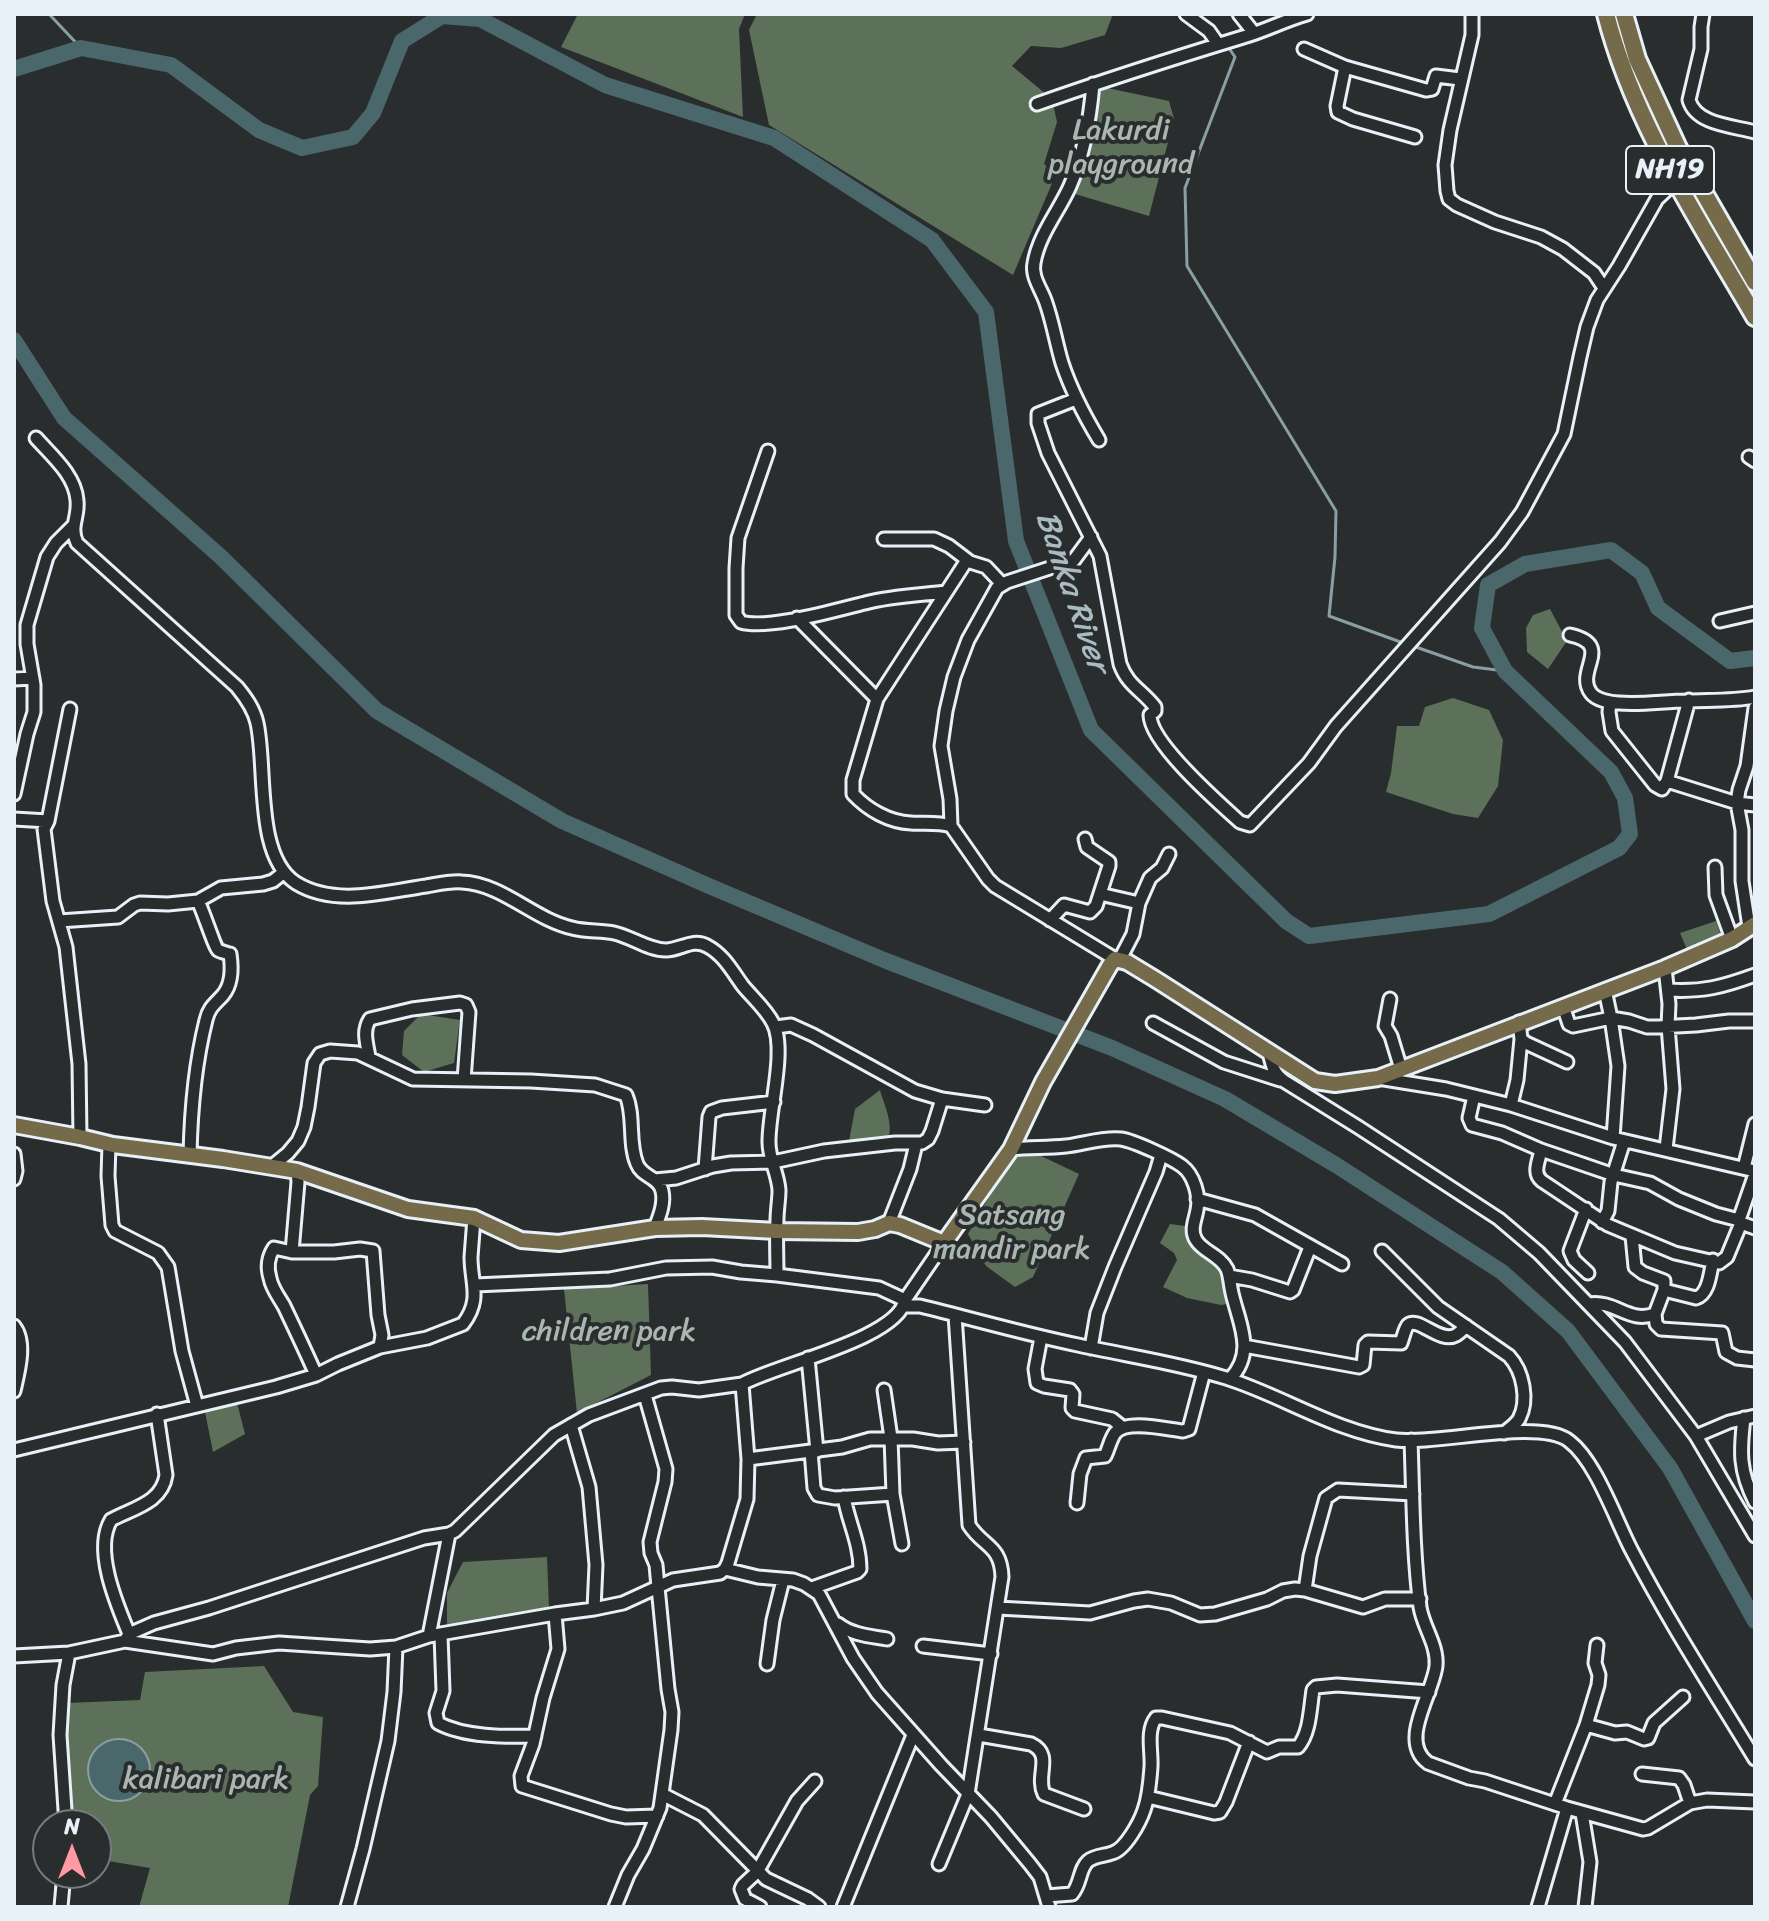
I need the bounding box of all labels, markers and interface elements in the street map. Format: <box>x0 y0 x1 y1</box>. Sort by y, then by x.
park label: Lakurdi playground <box>1048 113 1194 184</box>
road number: NH19 <box>1626 146 1714 194</box>
water label: Banka River <box>1026 507 1116 677</box>
park label: Satsang mandir park <box>933 1198 1091 1268</box>
park label: children park <box>522 1314 696 1350</box>
park label: kalibari park <box>123 1762 289 1798</box>
text: N <box>64 1807 80 1846</box>
north arrow <box>32 1809 112 1889</box>

